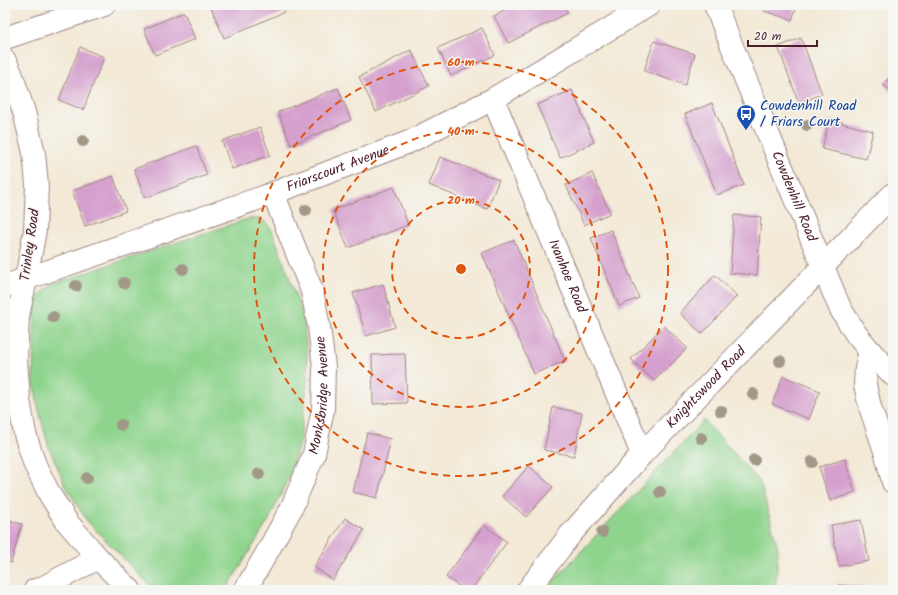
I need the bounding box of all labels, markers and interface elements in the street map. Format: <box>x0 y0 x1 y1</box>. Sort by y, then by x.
scale bar <box>748 22 817 48</box>
text: 20 m <box>754 27 782 46</box>
text: 60 m <box>447 53 475 72</box>
place label: Cowdenhill Road / Friars Court <box>760 95 857 133</box>
bus stop icon: Cowdenhill Road / Friars Court <box>735 103 757 131</box>
text: 40 m <box>447 122 475 141</box>
street label: Friarscourt Avenue <box>283 139 393 198</box>
street label: Cowdenhill Road <box>765 148 823 246</box>
text: 20 m <box>447 191 475 210</box>
street label: Trinley Road <box>14 206 46 283</box>
street label: Ivanhoe Road <box>542 236 593 317</box>
centre of rings <box>454 262 468 276</box>
street label: Monksbridge Avenue <box>303 334 335 457</box>
street label: Knightswood Road <box>661 340 752 434</box>

